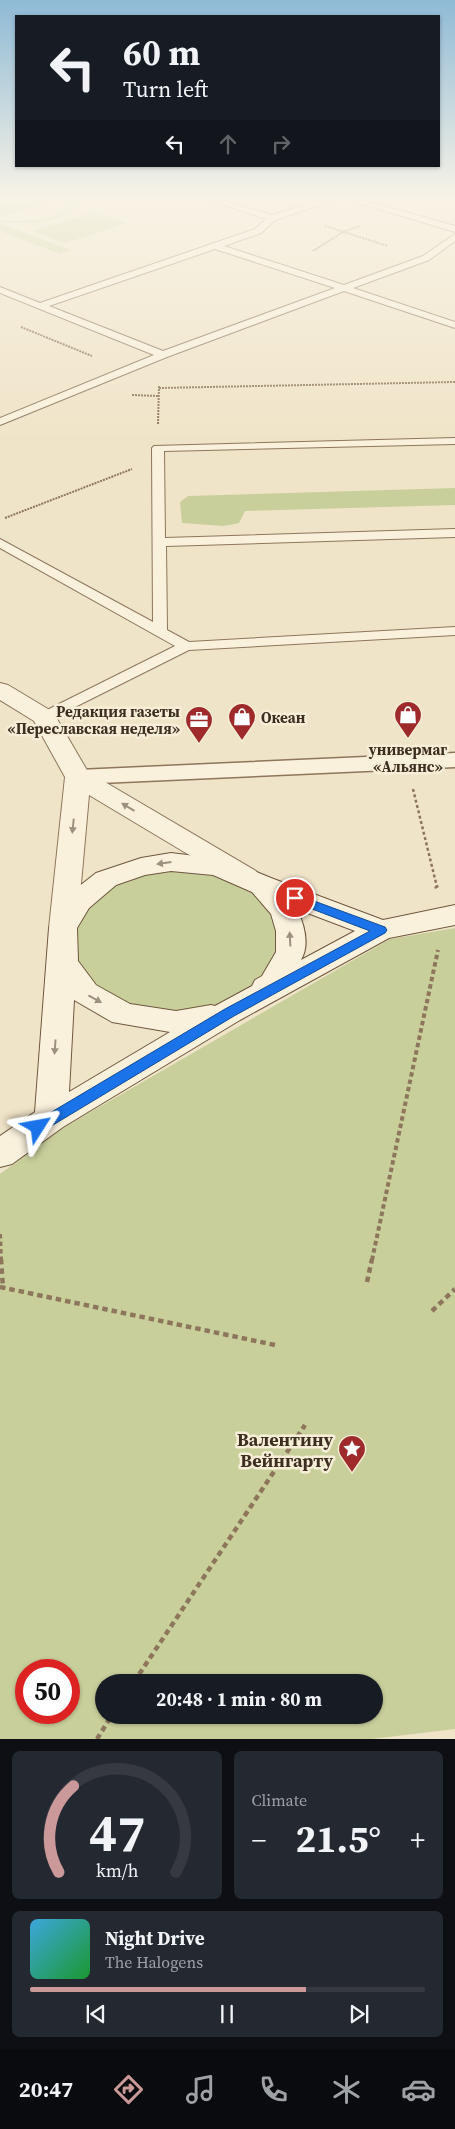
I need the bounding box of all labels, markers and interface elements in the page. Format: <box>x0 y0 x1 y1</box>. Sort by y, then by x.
text: 60 m <box>123 29 200 77</box>
icon: left <box>40 35 105 100</box>
text: Turn left <box>123 74 208 104</box>
icon: left <box>161 130 189 158</box>
icon: ahead <box>214 130 242 158</box>
icon: right <box>267 130 295 158</box>
shop icon: универмаг «Альянс» <box>393 700 423 739</box>
place label: Редакция газеты «Переславская неделя» <box>7 701 180 739</box>
shop icon: Океан <box>227 702 257 741</box>
office icon: Редакция газеты «Переславская неделя» <box>184 705 214 744</box>
place label: Океан <box>261 707 306 728</box>
place label: универмаг «Альянс» <box>368 739 447 777</box>
one-way arrow <box>122 803 135 812</box>
one-way arrow <box>69 818 77 834</box>
one-way arrow <box>155 859 171 867</box>
pin <box>274 877 316 919</box>
icon: arrive <box>281 884 309 912</box>
one-way arrow <box>286 931 294 947</box>
one-way arrow <box>88 995 103 1003</box>
one-way arrow <box>51 1039 59 1055</box>
position arrow <box>11 1100 63 1152</box>
place label: Валентину Вейнгарту <box>237 1427 333 1473</box>
place icon: Валентину Вейнгарту <box>337 1434 367 1473</box>
speed limit sign: 50 <box>15 1659 80 1724</box>
text: 20:48 · 1 min · 80 m <box>156 1686 322 1712</box>
text: Climate <box>252 1789 307 1811</box>
text: 47 <box>89 1797 145 1868</box>
text: 21.5° <box>295 1813 381 1865</box>
text: − <box>252 1821 266 1859</box>
text: + <box>410 1821 425 1859</box>
text: km/h <box>95 1858 138 1883</box>
text: Night Drive <box>105 1925 205 1951</box>
text: The Halogens <box>105 1951 203 1973</box>
icon: previous <box>82 2000 110 2028</box>
icon: pause <box>213 2000 241 2028</box>
icon: next <box>345 2000 373 2028</box>
icon: directions <box>111 2072 146 2107</box>
icon: music <box>183 2072 218 2107</box>
icon: phone <box>256 2072 291 2107</box>
icon: climate <box>329 2072 364 2107</box>
icon: car <box>401 2072 436 2107</box>
text: 20:47 <box>19 2074 73 2104</box>

